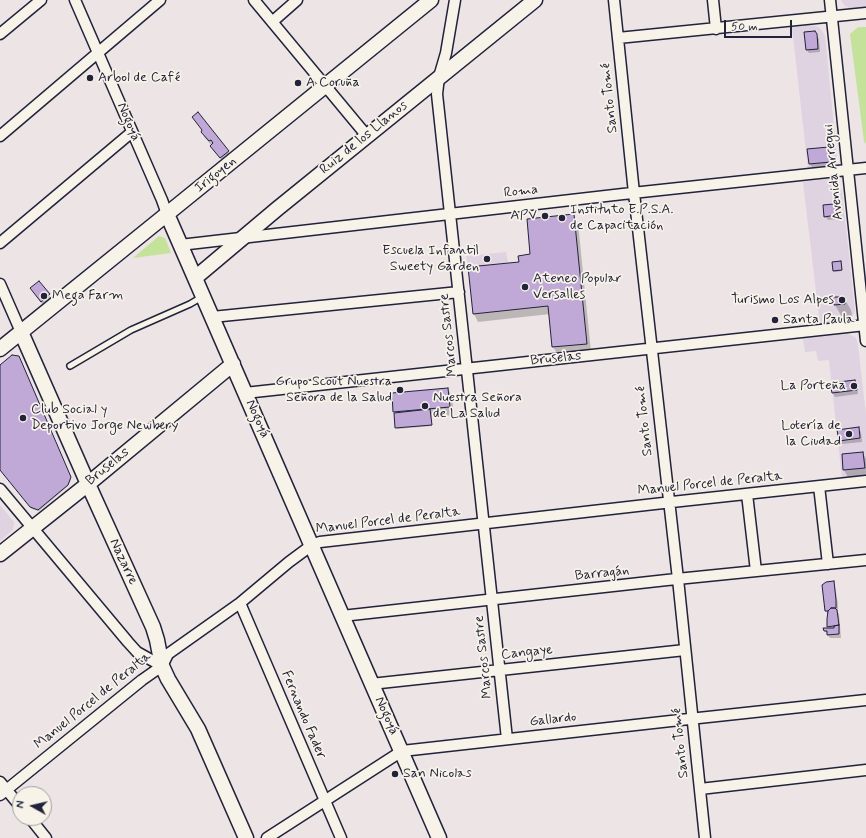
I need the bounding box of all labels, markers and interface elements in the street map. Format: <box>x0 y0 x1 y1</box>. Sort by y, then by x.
scale bar <box>726 12 794 38</box>
text: 50 m <box>731 19 758 35</box>
street label: Santo Tomé <box>598 62 622 134</box>
place label: Arbol de Café <box>98 70 180 86</box>
marker: Arbol de Café <box>85 73 95 83</box>
place label: A Coruña <box>306 75 360 91</box>
marker: A Coruña <box>293 78 303 88</box>
street label: Ruiz de los Llanos <box>317 98 411 178</box>
street label: Nogoyá <box>112 100 144 144</box>
street label: Avenida Arregui <box>821 123 847 221</box>
street label: Irigoyen <box>192 153 240 197</box>
street label: Roma <box>503 182 539 202</box>
place label: Instituto E.P.S.A. de Capacitación <box>570 202 673 234</box>
place label: APV <box>510 208 537 224</box>
marker: APV <box>540 211 550 221</box>
marker: Instituto E.P.S.A. de Capacitación <box>557 213 567 223</box>
place label: Escuela Infantil Sweety Garden <box>382 243 479 276</box>
marker: Escuela Infantil Sweety Garden <box>482 254 492 264</box>
place label: Ateneo Popular Versalles <box>533 271 622 304</box>
marker: Ateneo Popular Versalles <box>520 282 530 292</box>
place label: Mega Farm <box>52 288 123 304</box>
marker: Mega Farm <box>39 291 49 301</box>
place label: Turismo Los Alpes <box>731 292 834 308</box>
street label: Marcos Sastre <box>436 293 462 377</box>
marker: Turismo Los Alpes <box>837 295 847 305</box>
place label: Santa Paula <box>783 312 854 328</box>
marker: Santa Paula <box>770 315 780 325</box>
street label: Bruselas <box>530 348 582 370</box>
place label: Grupo Scout Nuestra Señora de la Salud <box>276 374 392 406</box>
place label: La Porteña <box>781 378 846 394</box>
marker: La Porteña <box>849 381 859 391</box>
marker: Grupo Scout Nuestra Señora de la Salud <box>395 385 405 395</box>
street label: Santo Tomé <box>633 385 657 457</box>
place label: Nuestra Señora de La Salud <box>433 390 522 422</box>
street label: Nogoyá <box>241 397 273 441</box>
marker: Nuestra Señora de La Salud <box>420 401 430 411</box>
place label: Club Social y Deportivo Jorge Newbery <box>31 402 178 434</box>
marker: Club Social y Deportivo Jorge Newbery <box>18 413 28 423</box>
place label: Lotería de la Ciudad <box>781 418 841 450</box>
marker: Lotería de la Ciudad <box>844 429 854 439</box>
street label: Bruselas <box>83 444 133 490</box>
street label: Manuel Porcel de Peralta <box>637 468 783 500</box>
street label: Manuel Porcel de Peralta <box>315 504 461 538</box>
street label: Nazarre <box>105 536 141 588</box>
street label: Barragán <box>574 563 630 585</box>
street label: Marcos Sastre <box>471 615 497 699</box>
street label: Cangaye <box>500 642 554 664</box>
street label: Manuel Porcel de Peralta <box>31 649 155 753</box>
street label: Fernando Fader <box>277 668 329 762</box>
street label: Nogoyá <box>370 694 402 738</box>
street label: Santo Tomé <box>669 707 693 779</box>
street label: Gallardo <box>529 709 577 731</box>
place label: San Nicolas <box>403 766 472 782</box>
marker: San Nicolas <box>390 769 400 779</box>
north arrow <box>12 786 52 826</box>
text: N <box>14 800 29 809</box>

